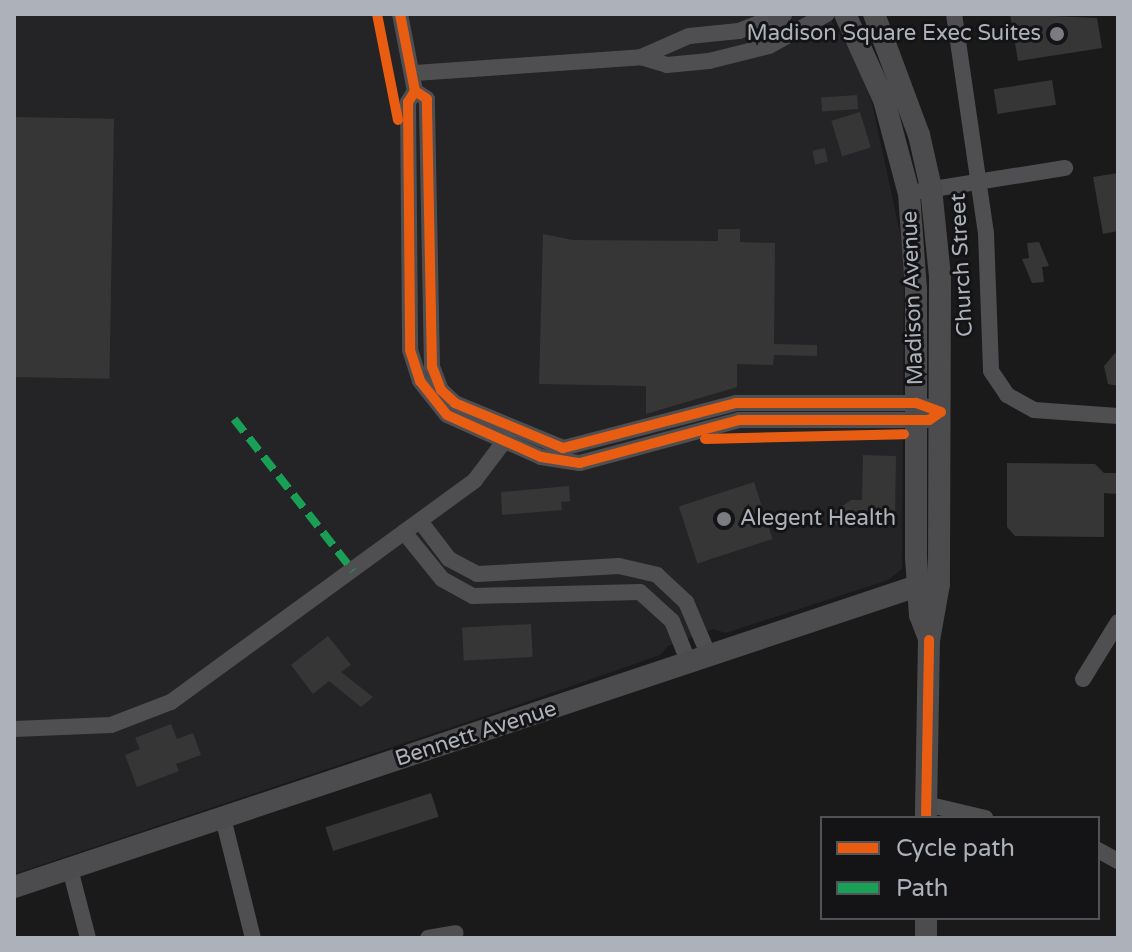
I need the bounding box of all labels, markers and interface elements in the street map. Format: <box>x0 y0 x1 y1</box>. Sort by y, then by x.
place label: Madison Square Exec Suites <box>746 21 1041 47</box>
marker: Madison Square Exec Suites <box>1048 25 1066 43</box>
street label: Church Street <box>945 193 979 337</box>
street label: Madison Avenue <box>897 210 929 386</box>
place label: Alegent Health <box>740 506 896 532</box>
marker: Alegent Health <box>715 510 733 528</box>
street label: Bennett Avenue <box>392 695 560 773</box>
legend <box>820 816 1100 920</box>
text: Cycle path <box>896 834 1015 863</box>
text: Path <box>896 874 949 903</box>

